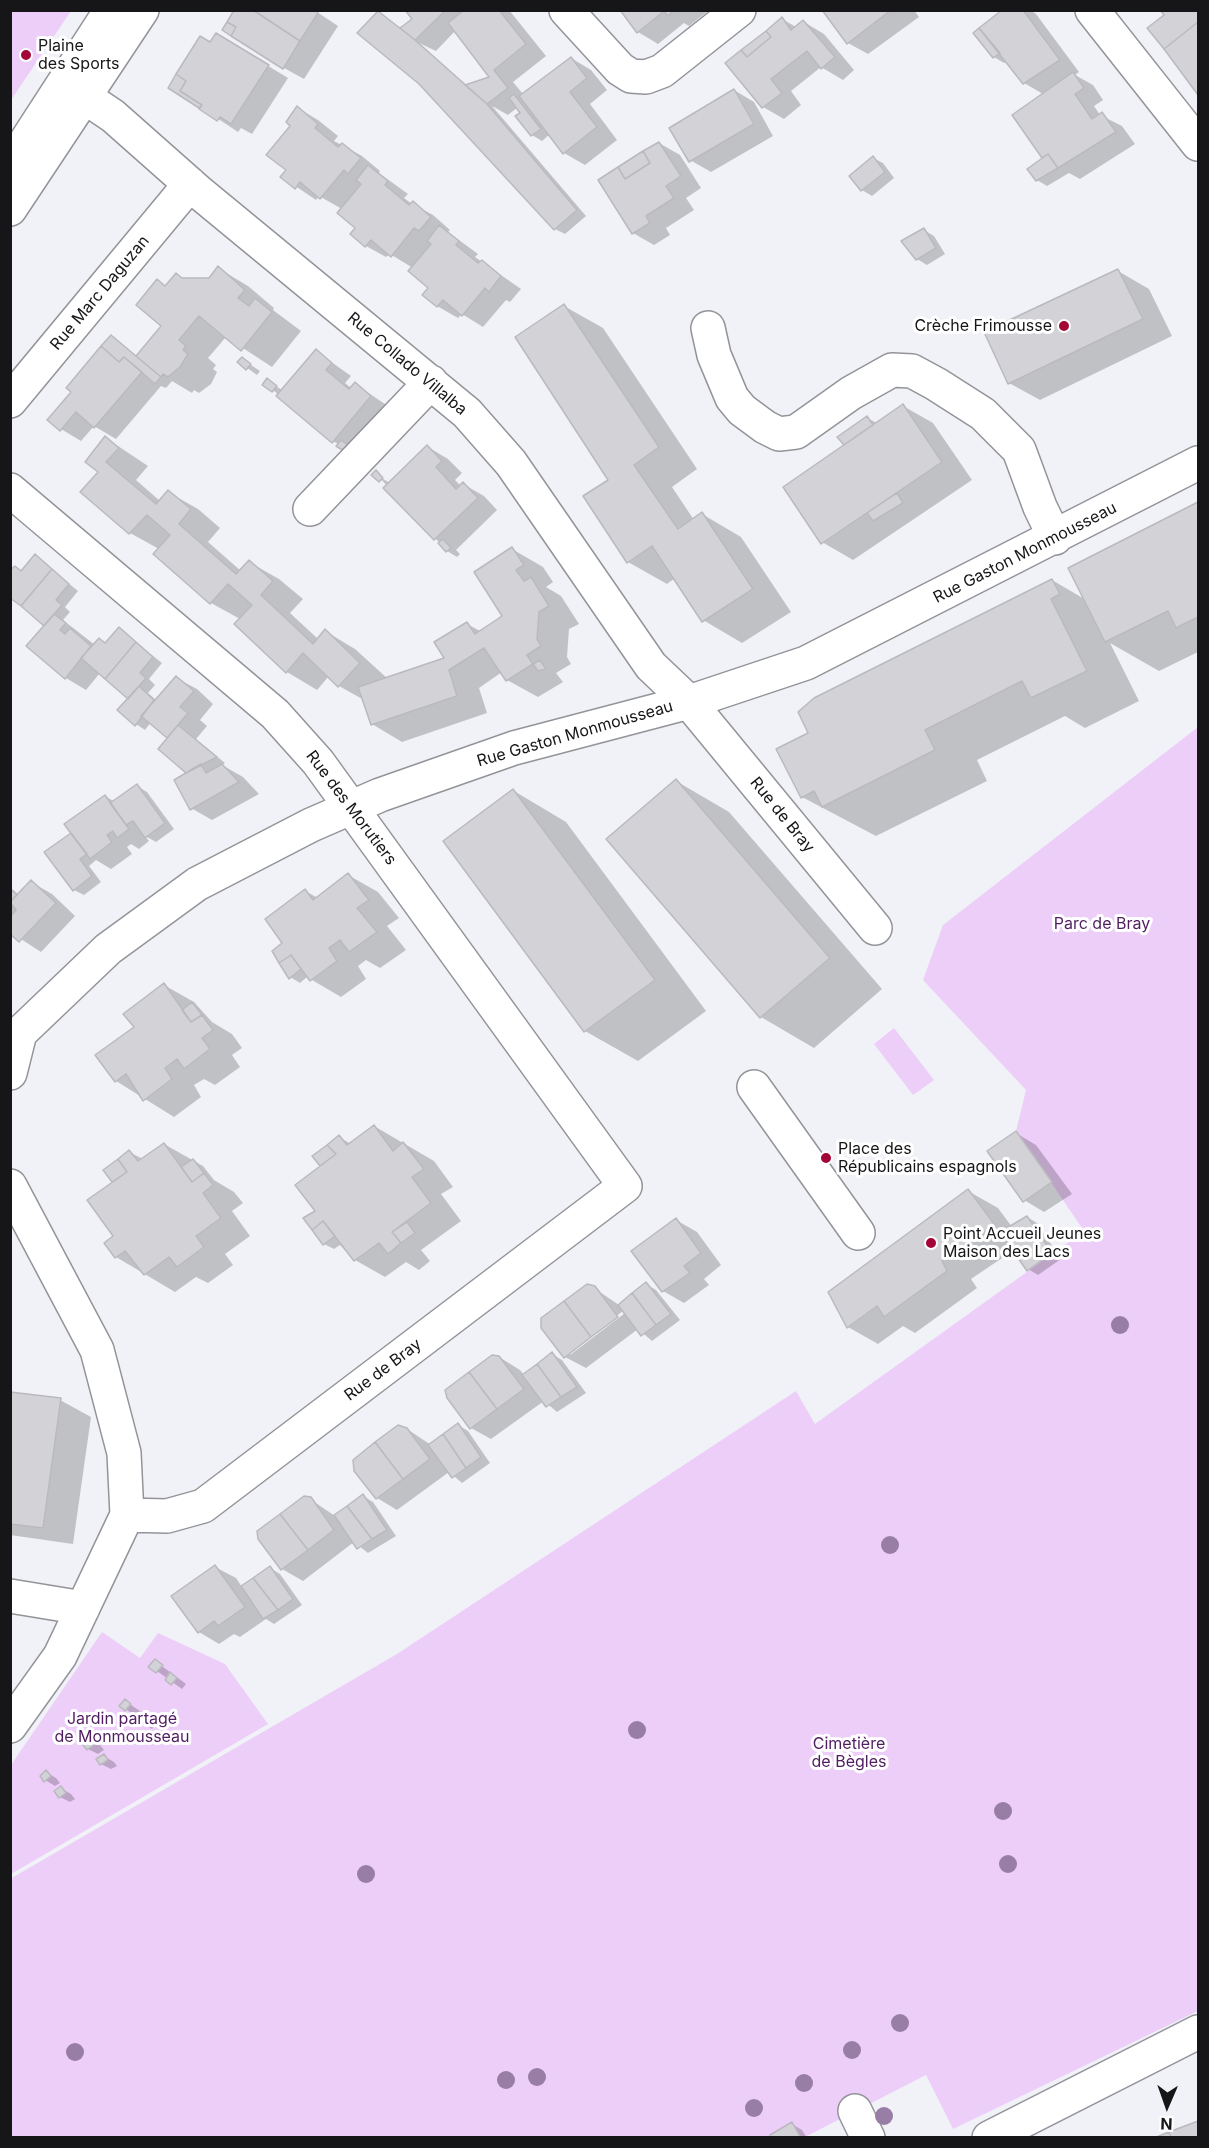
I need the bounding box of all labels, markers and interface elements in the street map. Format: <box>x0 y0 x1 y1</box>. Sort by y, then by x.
place label: Plaine des Sports <box>38 36 120 74</box>
marker: Plaine des Sports <box>19 48 33 62</box>
street label: Rue Marc Daguzan <box>47 232 153 354</box>
street label: Rue Collado Villalba <box>343 308 471 420</box>
place label: Crèche Frimousse <box>914 316 1052 336</box>
marker: Crèche Frimousse <box>1057 319 1071 333</box>
street label: Rue Gaston Monmousseau <box>930 498 1120 608</box>
street label: Rue Gaston Monmousseau <box>475 697 675 771</box>
street label: Rue des Morutiers <box>302 747 400 869</box>
street label: Rue de Bray <box>746 773 818 857</box>
park label: Parc de Bray <box>1054 914 1150 934</box>
place label: Place des Républicains espagnols <box>838 1139 1017 1177</box>
marker: Place des Républicains espagnols <box>819 1151 833 1165</box>
place label: Point Accueil Jeunes Maison des Lacs <box>943 1224 1101 1262</box>
marker: Point Accueil Jeunes Maison des Lacs <box>924 1236 938 1250</box>
street label: Rue de Bray <box>341 1335 425 1405</box>
park label: Jardin partagé de Monmousseau <box>54 1709 190 1747</box>
park label: Cimetière de Bègles <box>812 1734 886 1772</box>
north arrow <box>1137 2076 1197 2136</box>
text: N <box>1160 2114 1173 2134</box>

